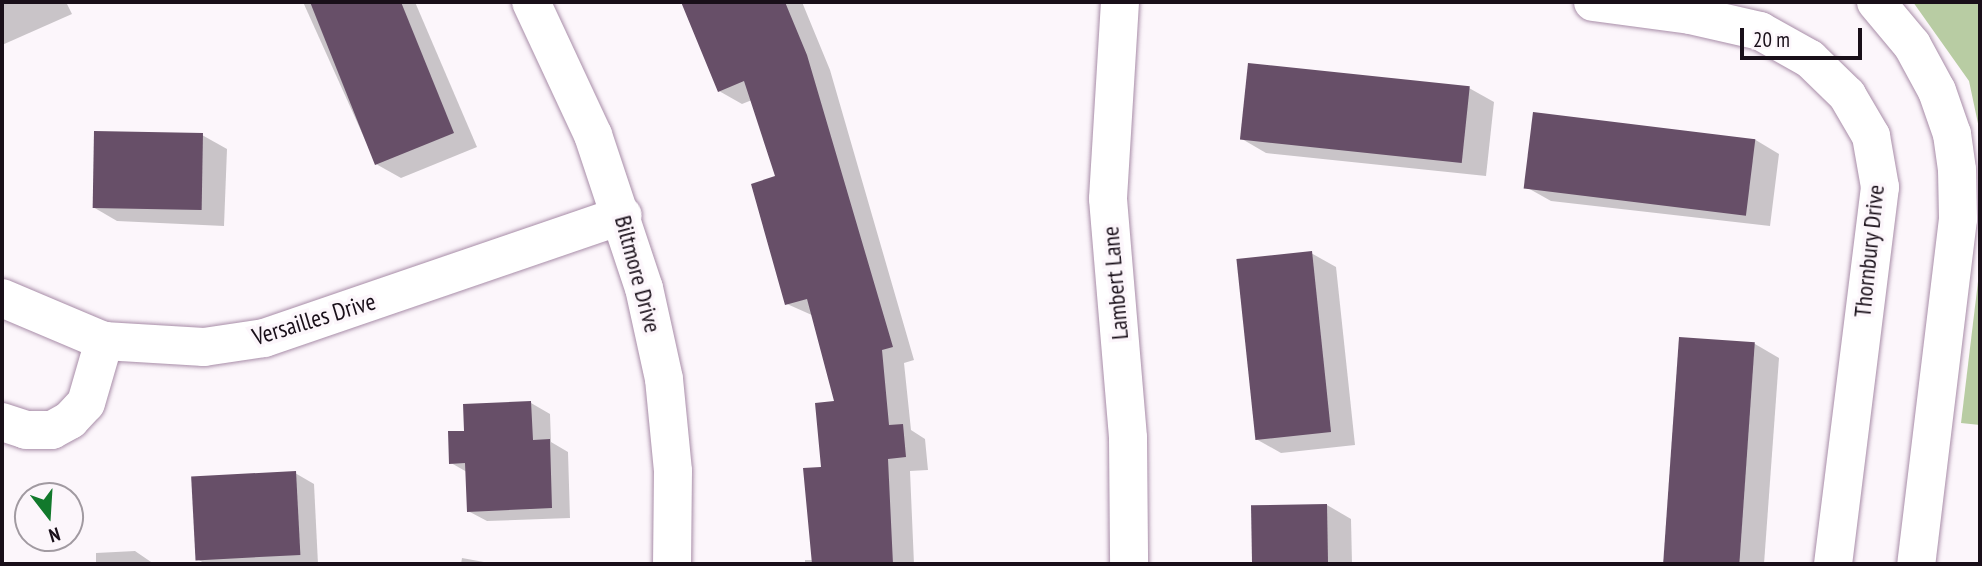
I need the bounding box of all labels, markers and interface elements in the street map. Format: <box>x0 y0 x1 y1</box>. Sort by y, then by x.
scale bar <box>1744 14 1867 58</box>
text: 20 m <box>1753 26 1790 53</box>
street label: Thornbury Drive <box>1848 183 1890 319</box>
street label: Biltmore Drive <box>609 212 667 336</box>
street label: Lambert Lane <box>1096 225 1134 341</box>
street label: Versailles Drive <box>249 287 379 351</box>
north arrow <box>14 482 84 552</box>
text: N <box>46 522 63 548</box>

